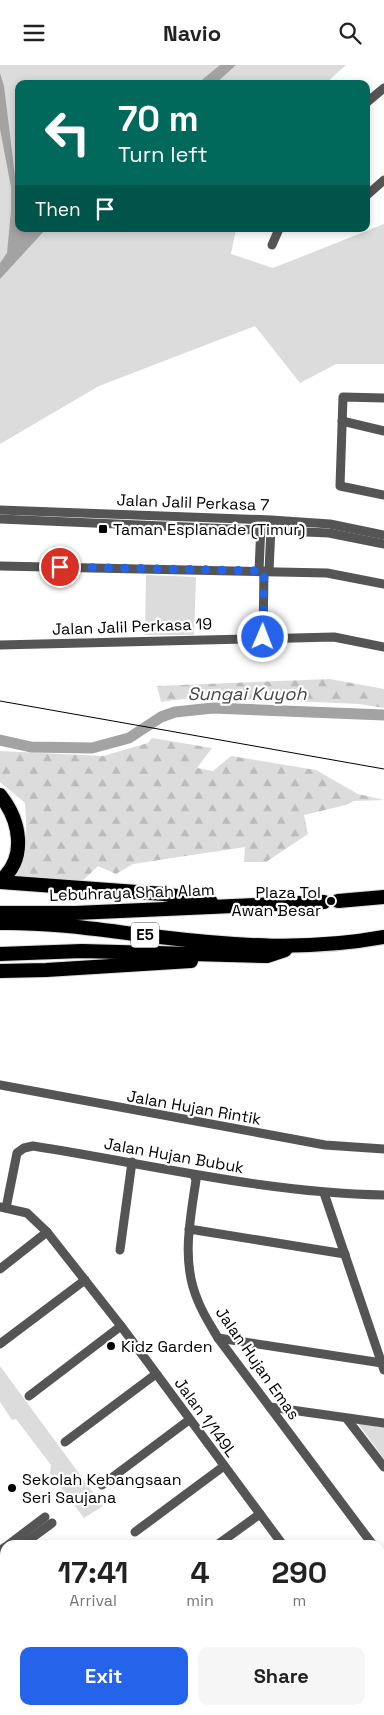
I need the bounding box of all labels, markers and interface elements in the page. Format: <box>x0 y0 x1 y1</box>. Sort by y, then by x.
icon: menu <box>20 19 48 47</box>
text: Navio <box>163 19 221 47</box>
icon: search <box>336 19 364 47</box>
text: 70 m <box>118 97 199 141</box>
icon: left <box>35 100 100 165</box>
text: Turn left <box>118 140 208 168</box>
icon: arrive <box>91 195 119 223</box>
text: Then <box>35 197 81 222</box>
street label: Jalan Jalil Perkasa 7 <box>116 489 270 516</box>
place label: Taman Esplanade (Timur) <box>113 519 305 540</box>
marker: Taman Esplanade (Timur) <box>97 523 109 535</box>
pin <box>39 546 81 588</box>
icon: arrive <box>46 553 74 581</box>
position arrow <box>236 610 288 662</box>
street label: Jalan Jalil Perkasa 19 <box>52 613 212 640</box>
water label: Sungai Kuyoh <box>187 682 307 705</box>
street label: Lebuhraya Shah Alam <box>49 879 215 906</box>
place label: Plaza Tol Awan Besar <box>232 882 321 921</box>
marker: Plaza Tol Awan Besar <box>325 895 337 907</box>
road number: E5 <box>131 923 159 947</box>
street label: Jalan Hujan Rintik <box>125 1085 263 1130</box>
street label: Jalan Hujan Bubuk <box>102 1133 246 1178</box>
street label: Jalan Hujan Emas <box>211 1303 304 1424</box>
place label: Kidz Garden <box>121 1336 213 1357</box>
marker: Kidz Garden <box>105 1340 117 1352</box>
street label: Jalan 1/149L <box>170 1373 242 1461</box>
place label: Sekolah Kebangsaan Seri Saujana <box>22 1469 181 1508</box>
marker: Sekolah Kebangsaan Seri Saujana <box>6 1482 18 1494</box>
text: 17:41 <box>58 1553 128 1592</box>
text: 4 <box>190 1553 210 1592</box>
text: 290 <box>272 1553 327 1592</box>
text: Arrival <box>69 1590 117 1611</box>
text: min <box>186 1590 214 1611</box>
text: m <box>292 1590 306 1611</box>
button: Exit <box>20 1647 188 1705</box>
button: Share <box>198 1647 365 1705</box>

